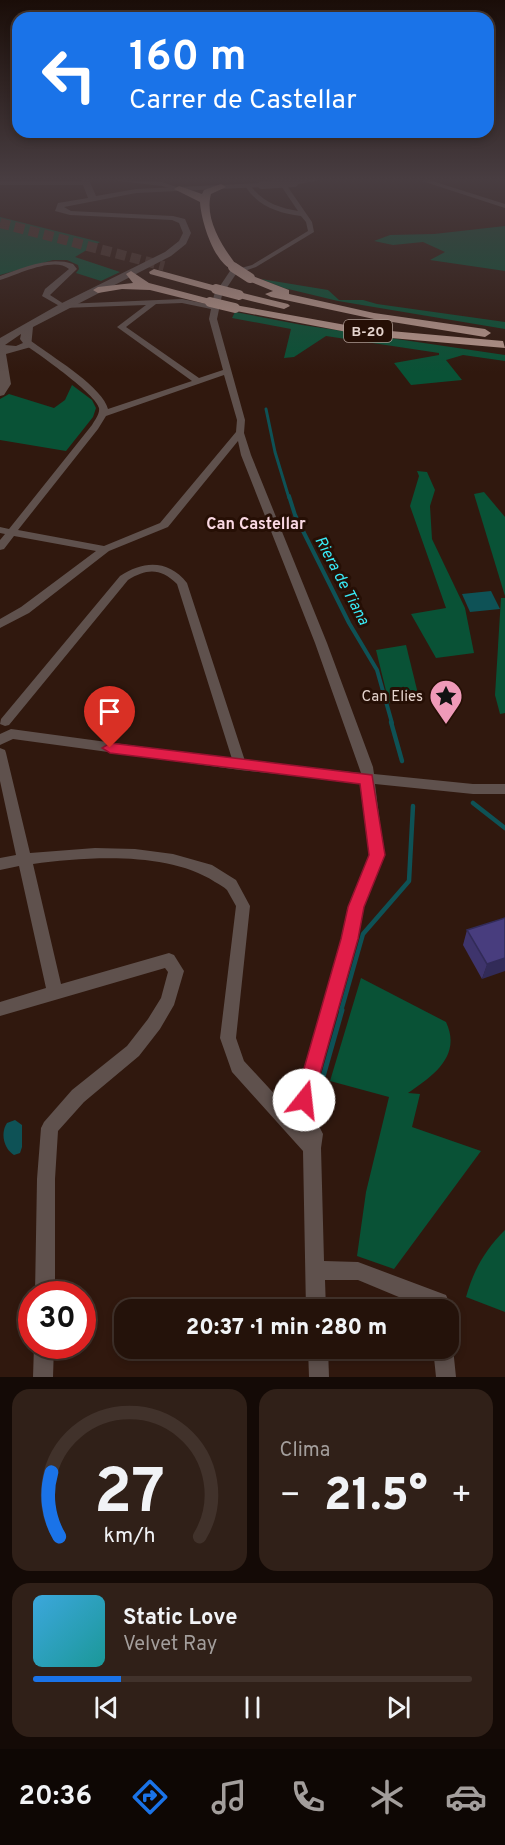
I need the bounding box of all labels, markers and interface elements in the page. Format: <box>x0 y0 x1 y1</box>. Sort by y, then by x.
text: 160 m <box>129 32 247 85</box>
icon: left <box>30 36 108 114</box>
text: Carrer de Castellar <box>129 84 357 118</box>
road number: B-20 <box>344 320 392 342</box>
district label: Can Castellar <box>206 515 306 535</box>
water label: Riera de Tiana <box>309 533 373 630</box>
place icon: Can Elies <box>428 678 464 725</box>
pin <box>84 686 135 748</box>
place label: Can Elies <box>362 688 423 707</box>
icon: arrive <box>93 695 126 728</box>
position arrow <box>272 1068 336 1132</box>
speed limit sign: 30 <box>18 1281 96 1359</box>
text: 20:37 · 1 min · 280 m <box>186 1315 387 1342</box>
text: Clima <box>280 1438 330 1464</box>
text: 27 <box>94 1456 165 1535</box>
text: 21.5° <box>324 1469 428 1526</box>
text: − <box>280 1476 301 1518</box>
text: + <box>451 1476 472 1518</box>
text: km/h <box>103 1523 155 1550</box>
text: Static Love <box>123 1605 237 1632</box>
text: Velvet Ray <box>123 1632 217 1658</box>
icon: previous <box>90 1691 123 1724</box>
icon: pause <box>236 1691 269 1724</box>
icon: next <box>382 1691 415 1724</box>
icon: directions <box>129 1776 171 1818</box>
icon: music <box>208 1776 250 1818</box>
icon: phone <box>287 1776 329 1818</box>
icon: climate <box>366 1776 408 1818</box>
icon: car <box>445 1776 487 1818</box>
text: 20:36 <box>18 1780 92 1814</box>

